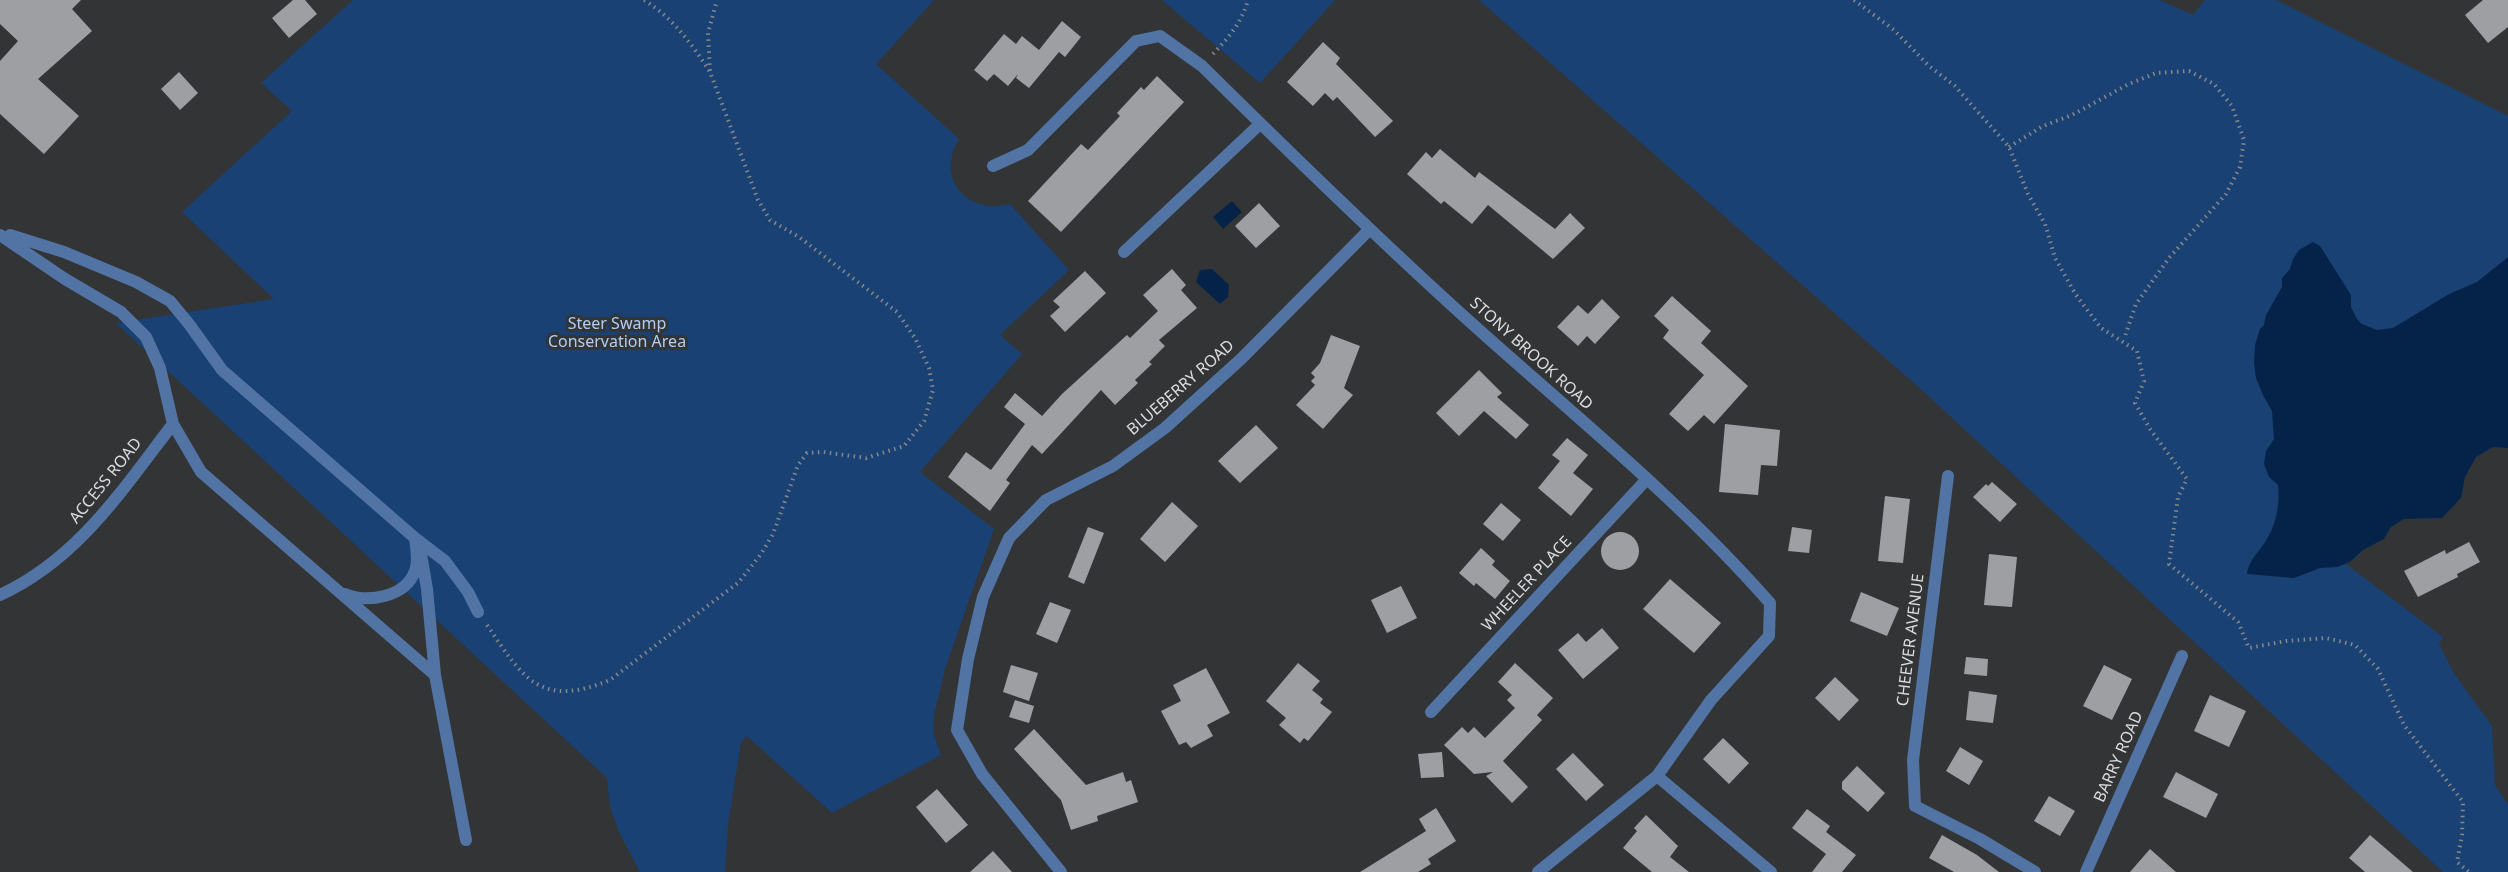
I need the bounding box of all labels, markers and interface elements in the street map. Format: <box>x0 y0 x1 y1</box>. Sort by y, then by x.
street label: STONY BROOK ROAD <box>1466 294 1596 414</box>
park label: Steer Swamp Conservation Area <box>548 314 686 352</box>
street label: BLUEBERRY ROAD <box>1124 336 1238 440</box>
street label: ACCESS ROAD <box>66 434 146 528</box>
street label: WHEELER PLACE <box>1478 533 1576 635</box>
street label: CHEEVER AVENUE <box>1893 573 1929 707</box>
street label: BARRY ROAD <box>2090 708 2148 806</box>

